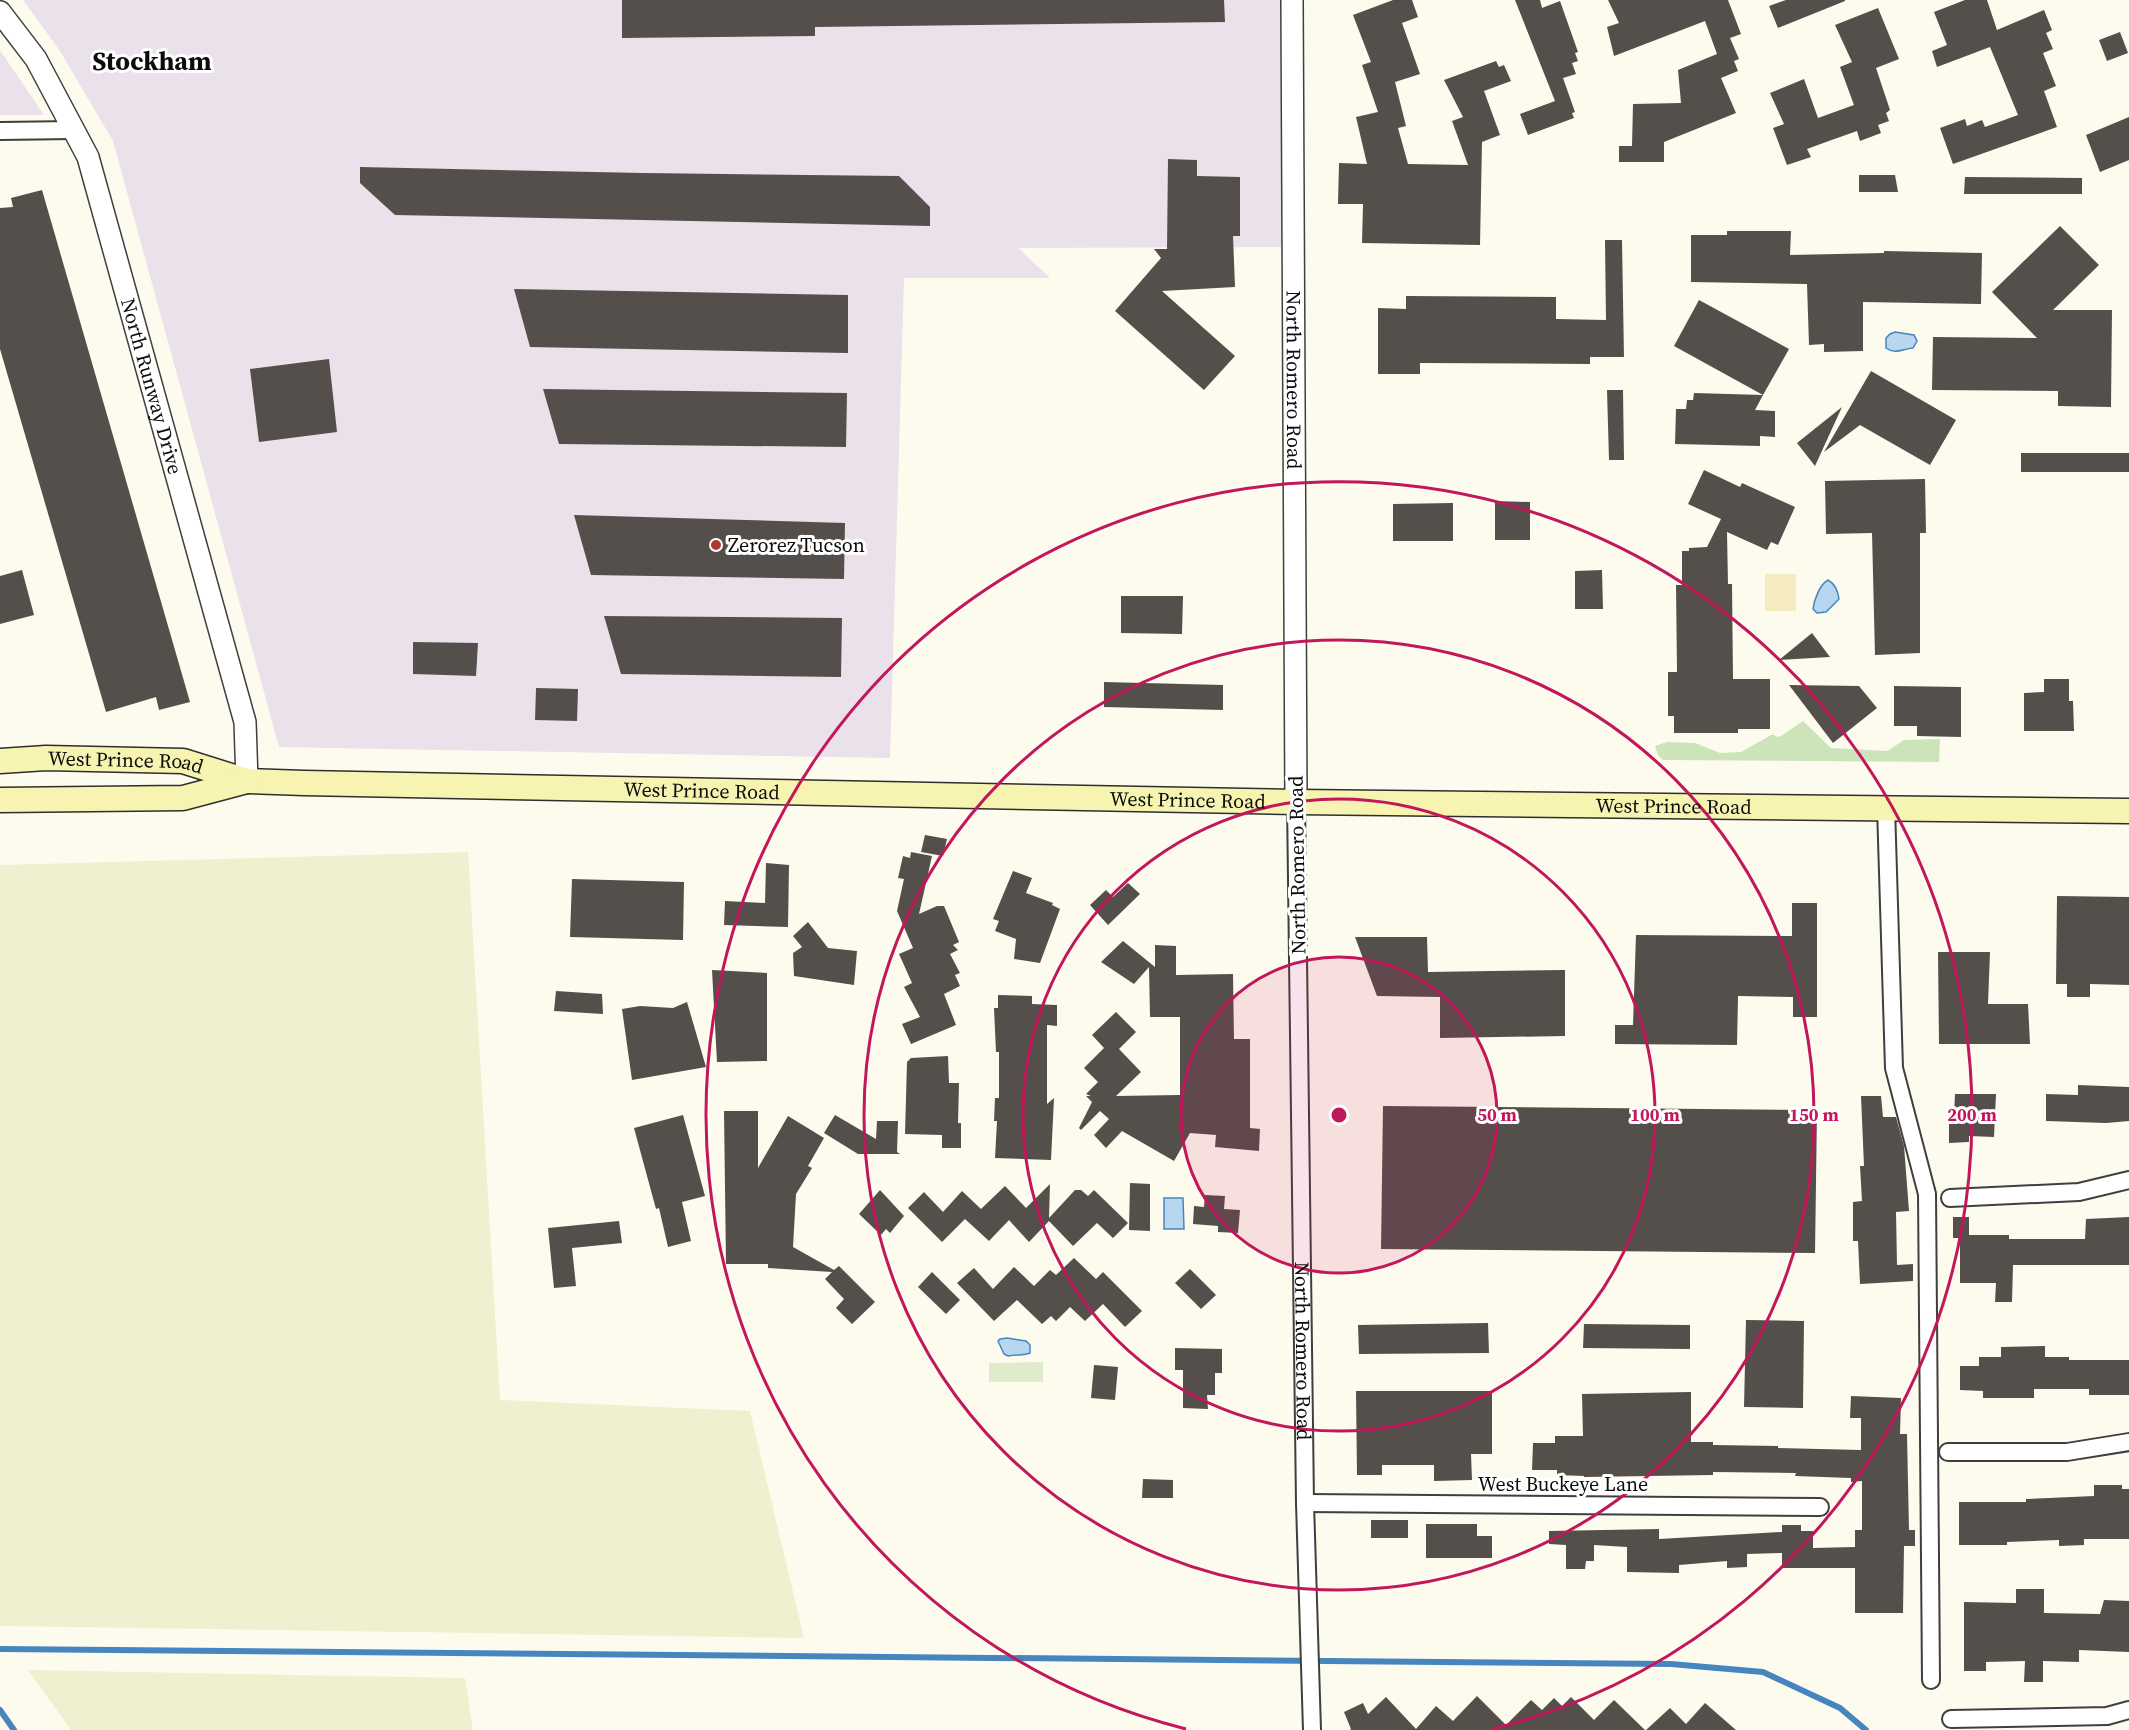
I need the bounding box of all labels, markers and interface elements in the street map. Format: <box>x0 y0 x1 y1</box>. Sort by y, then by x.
district label: Stockham <box>92 43 212 79</box>
street label: North Romero Road <box>1279 291 1308 470</box>
street label: North Runway Drive <box>114 295 189 477</box>
place label: Zerorez Tucson <box>728 531 865 559</box>
marker: Zerorez Tucson <box>709 538 723 552</box>
street label: West Prince Road <box>48 744 208 781</box>
street label: West Prince Road <box>623 775 781 806</box>
street label: North Romero Road <box>1281 775 1313 955</box>
street label: West Prince Road <box>1109 784 1267 815</box>
street label: West Prince Road <box>1595 791 1752 821</box>
text: 50 m <box>1477 1102 1517 1127</box>
text: 100 m <box>1630 1102 1680 1127</box>
text: 150 m <box>1789 1102 1839 1127</box>
text: 200 m <box>1947 1102 1997 1127</box>
centre of rings <box>1329 1105 1349 1125</box>
street label: North Romero Road <box>1288 1261 1318 1441</box>
street label: West Buckeye Lane <box>1478 1470 1648 1498</box>

